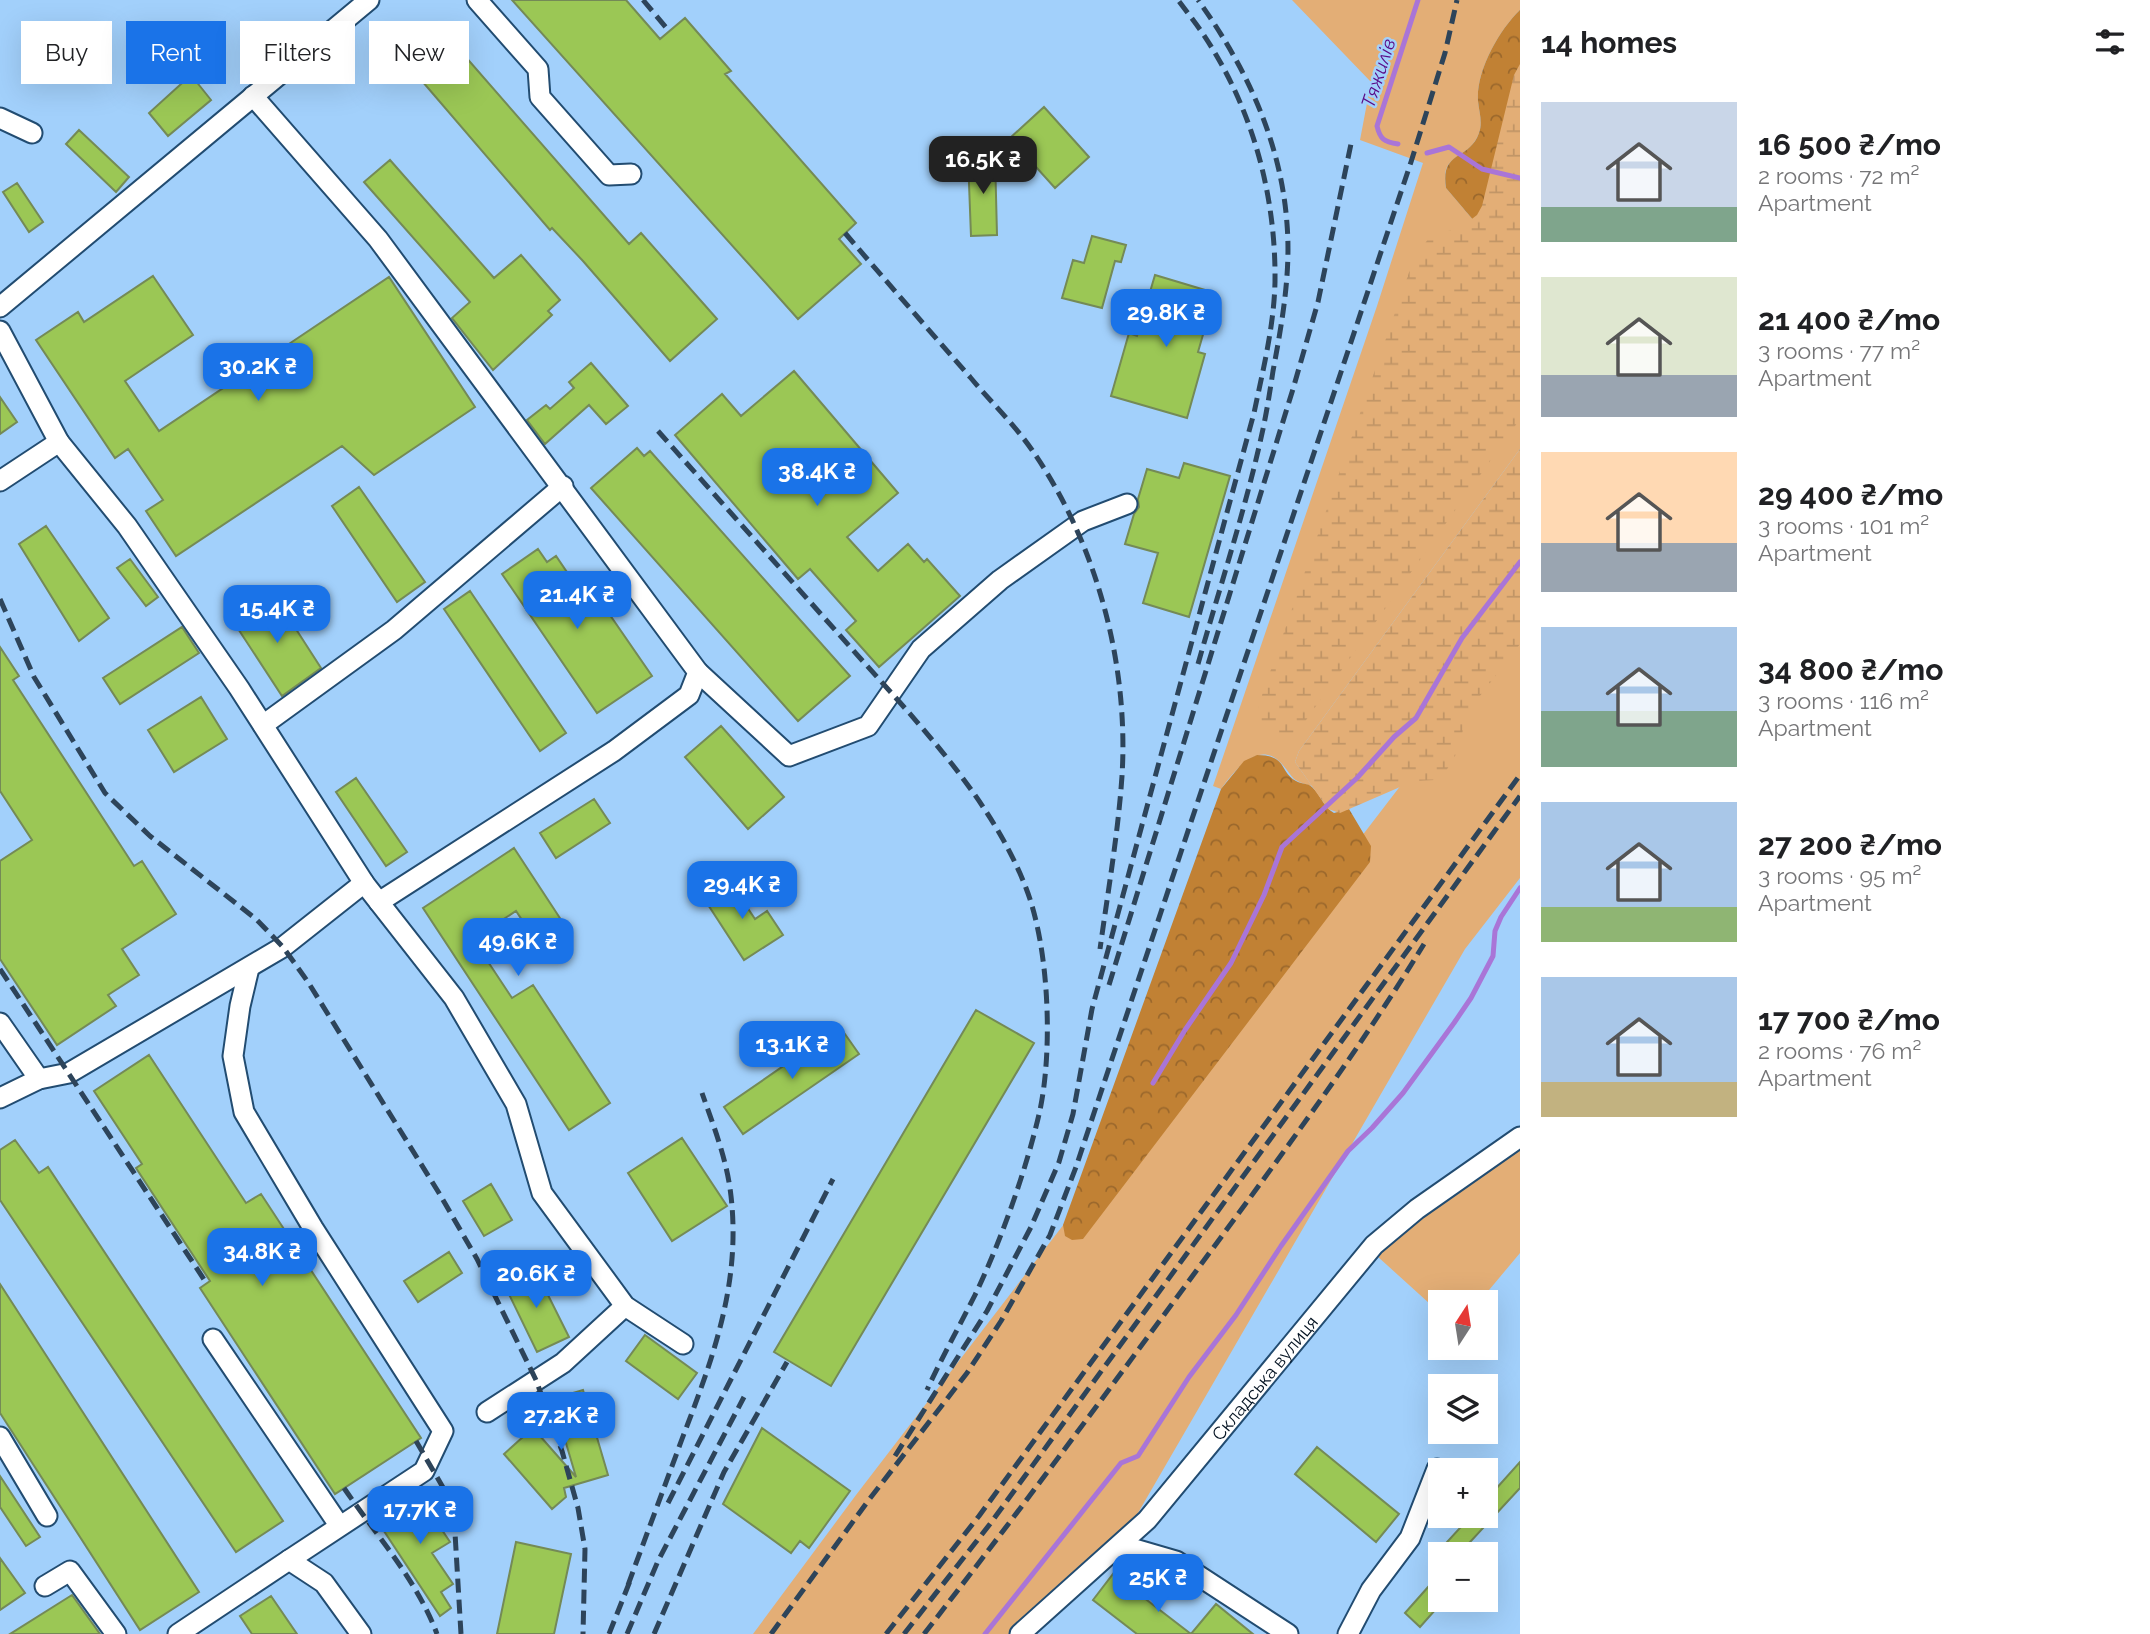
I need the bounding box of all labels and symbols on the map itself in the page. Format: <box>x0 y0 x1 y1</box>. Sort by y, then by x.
water label: Тяжилів <box>1356 36 1400 110</box>
pin: 16.5K ₴ <box>918 136 1048 196</box>
pin: 29.8K ₴ <box>1101 290 1231 349</box>
pin: 30.2K ₴ <box>193 344 323 403</box>
pin: 38.4K ₴ <box>752 448 882 508</box>
pin: 21.4K ₴ <box>512 572 642 631</box>
pin: 15.4K ₴ <box>212 586 342 645</box>
pin: 29.4K ₴ <box>677 862 807 921</box>
pin: 49.6K ₴ <box>453 918 583 978</box>
pin: 13.1K ₴ <box>727 1021 857 1081</box>
pin: 34.8K ₴ <box>197 1228 327 1288</box>
pin: 20.6K ₴ <box>471 1250 601 1310</box>
north arrow <box>1428 1290 1498 1360</box>
street label: Складська вулиця <box>1207 1311 1322 1444</box>
pin: 27.2K ₴ <box>496 1392 626 1452</box>
pin: 17.7K ₴ <box>355 1486 485 1546</box>
pin: 25K ₴ <box>1109 1554 1207 1614</box>

